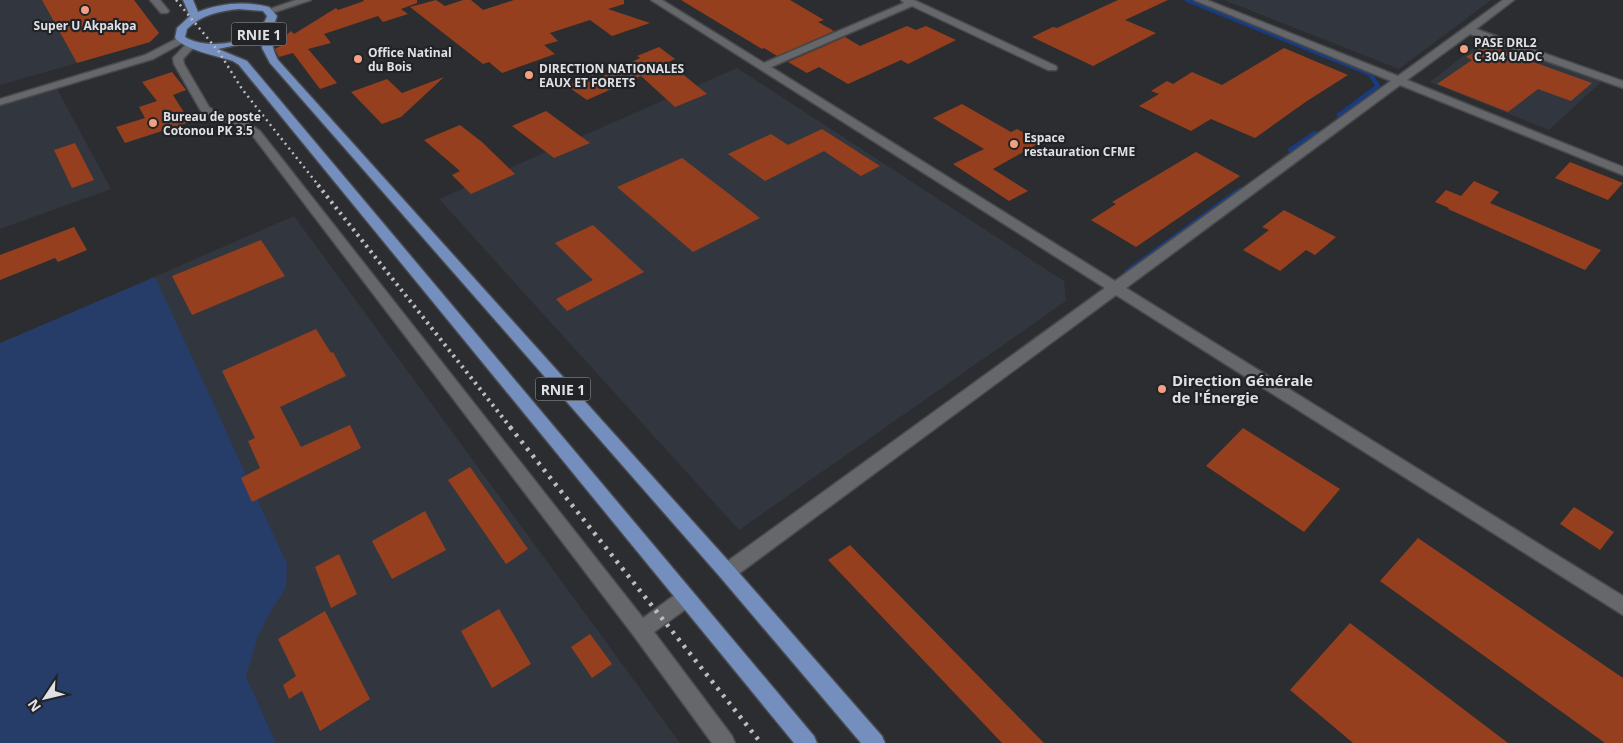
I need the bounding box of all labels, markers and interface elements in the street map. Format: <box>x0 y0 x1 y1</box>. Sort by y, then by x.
marker: Super U Akpakpa <box>79 4 91 16</box>
place label: Super U Akpakpa <box>34 17 136 34</box>
road number: RNIE 1 <box>232 22 286 46</box>
place label: PASE DRL2 C 304 UADC <box>1474 34 1543 65</box>
marker: PASE DRL2 C 304 UADC <box>1458 43 1470 55</box>
place label: Office Natinal du Bois <box>368 44 452 75</box>
marker: Office Natinal du Bois <box>352 53 364 65</box>
place label: DIRECTION NATIONALES EAUX ET FORETS <box>539 60 685 91</box>
marker: DIRECTION NATIONALES EAUX ET FORETS <box>523 69 535 81</box>
place label: Bureau de poste Cotonou PK 3.5 <box>163 108 261 139</box>
marker: Bureau de poste Cotonou PK 3.5 <box>147 117 159 129</box>
place label: Espace restauration CFME <box>1024 129 1135 160</box>
marker: Espace restauration CFME <box>1008 138 1020 150</box>
place label: Direction Générale de l'Énergie <box>1172 370 1313 407</box>
road number: RNIE 1 <box>536 378 590 400</box>
marker: Direction Générale de l'Énergie <box>1156 383 1168 395</box>
north arrow <box>20 673 70 723</box>
text: N <box>23 696 45 716</box>

